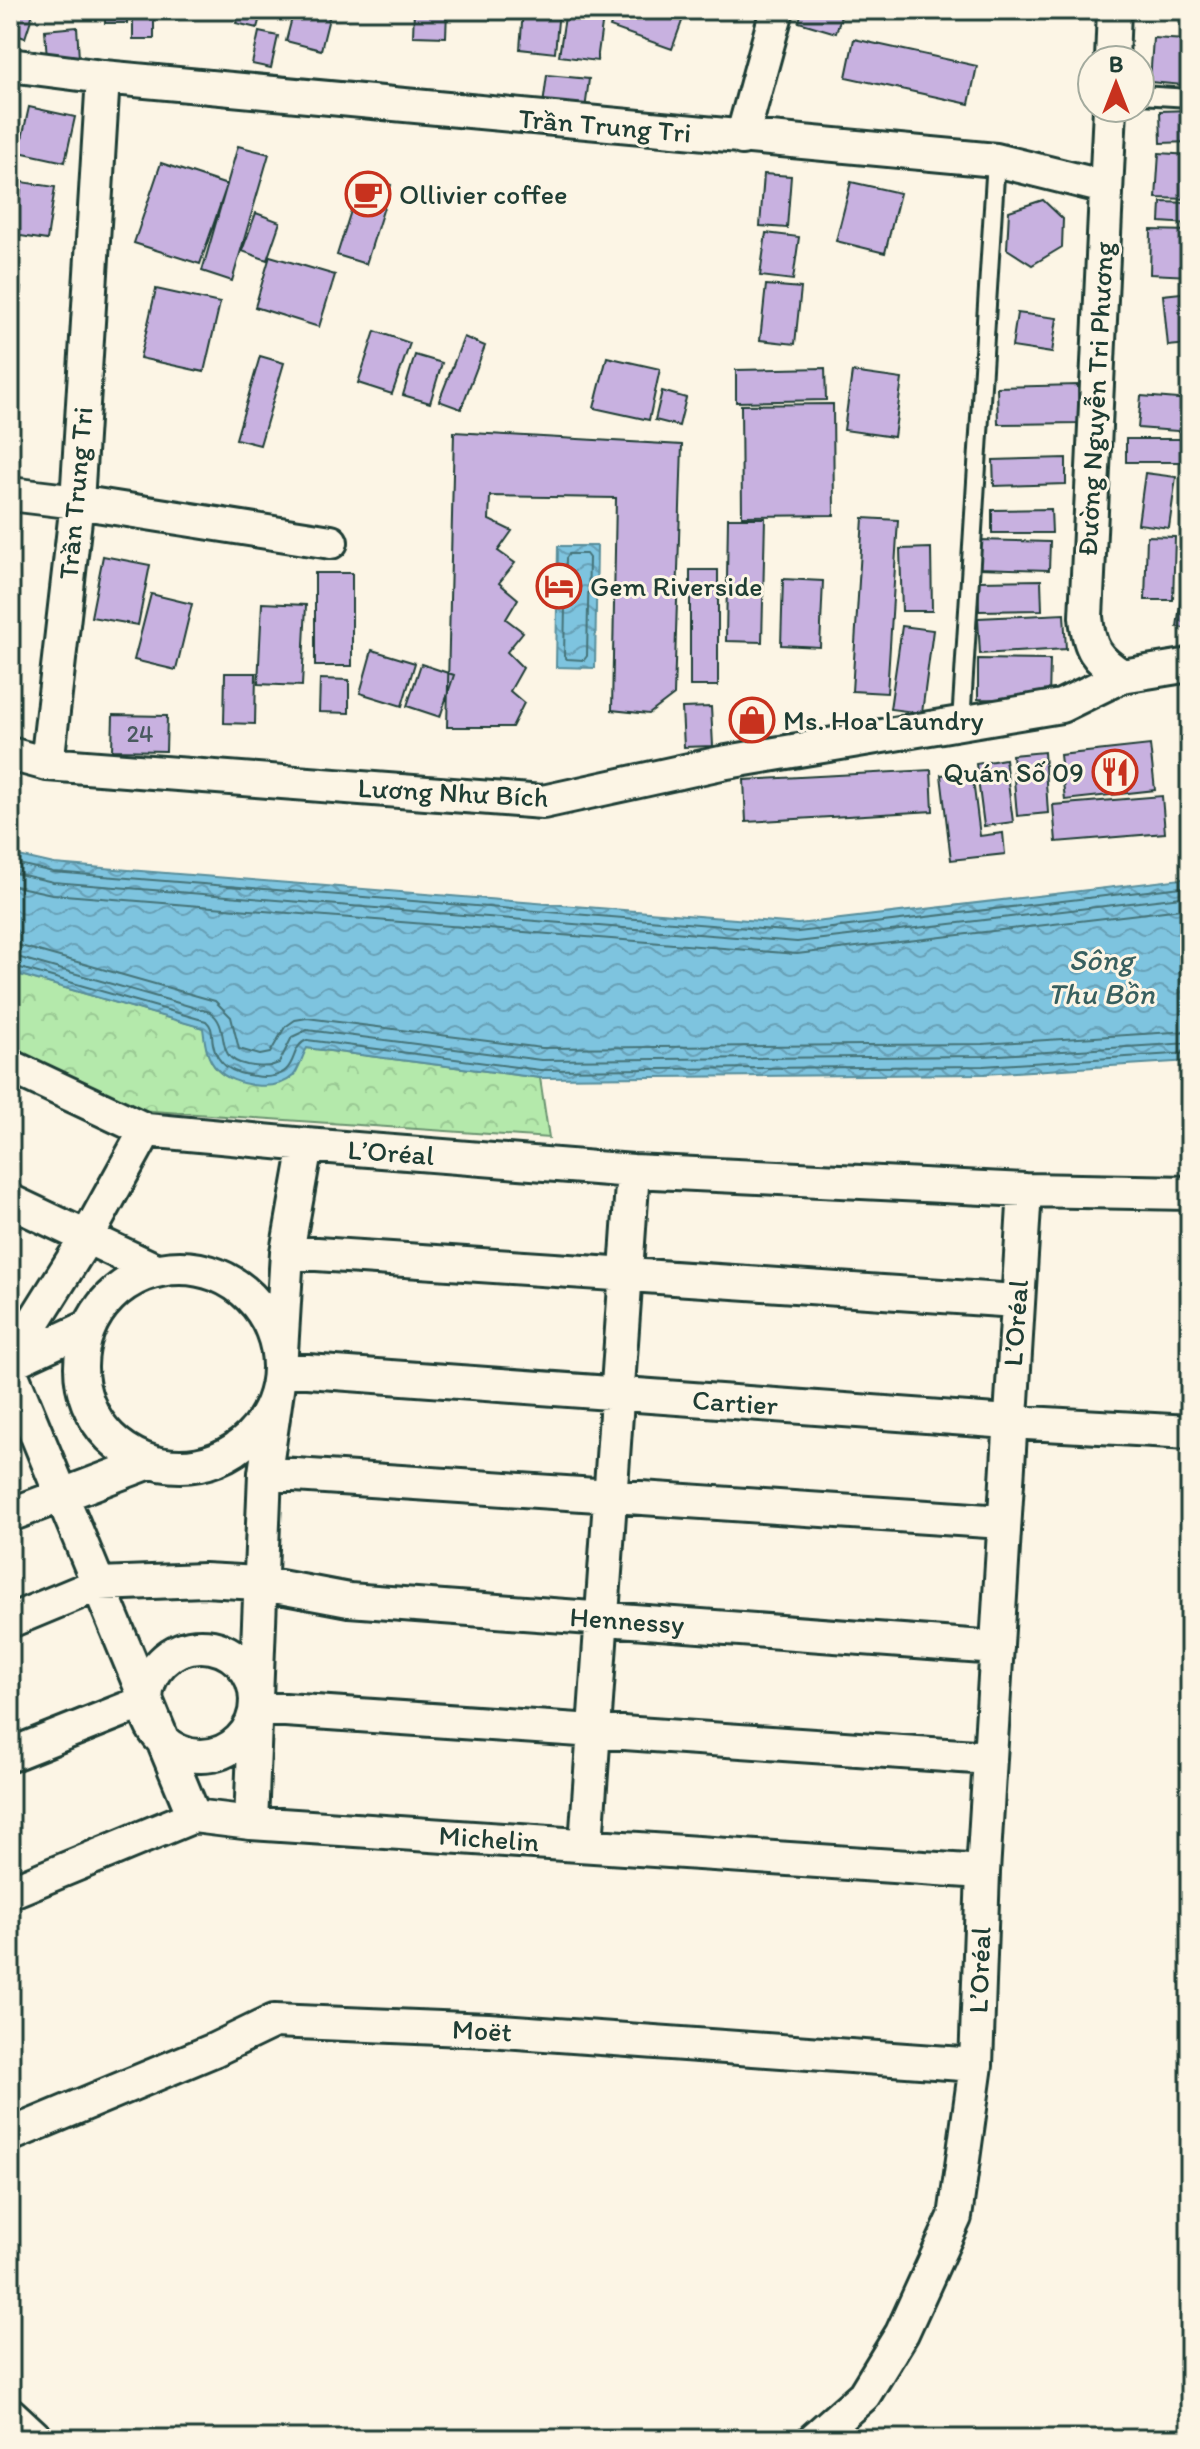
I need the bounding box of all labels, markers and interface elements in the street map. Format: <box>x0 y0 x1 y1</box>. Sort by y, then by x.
north arrow <box>1076 44 1156 124</box>
text: B <box>1109 51 1123 78</box>
street label: Trần Trung Tri <box>517 101 693 149</box>
cafe icon: Ollivier coffee <box>344 170 392 218</box>
place label: Ollivier coffee <box>399 177 568 211</box>
street label: Đường Nguyễn Tri Phương <box>1070 240 1120 557</box>
street label: Trần Trung Tri <box>51 405 99 581</box>
hotel icon: Gem Riverside <box>535 562 583 610</box>
place label: Gem Riverside <box>590 569 763 603</box>
shop icon: Ms. Hoa Laundry <box>728 696 776 744</box>
place label: Ms. Hoa Laundry <box>783 703 984 737</box>
house number: 24 <box>126 719 154 748</box>
restaurant icon: Quán Số 09 <box>1091 748 1139 796</box>
place label: Quán Số 09 <box>943 755 1084 789</box>
street label: Lương Như Bích <box>357 770 549 814</box>
water label: Sông Thu Bồn <box>1047 941 1155 1012</box>
street label: L’Oréal <box>347 1132 435 1172</box>
street label: L’Oréal <box>995 1279 1035 1367</box>
street label: Cartier <box>691 1382 779 1422</box>
street label: Hennessy <box>568 1599 686 1641</box>
street label: Michelin <box>438 1818 541 1858</box>
street label: L’Oréal <box>960 1926 998 2014</box>
street label: Moët <box>451 2011 513 2049</box>

